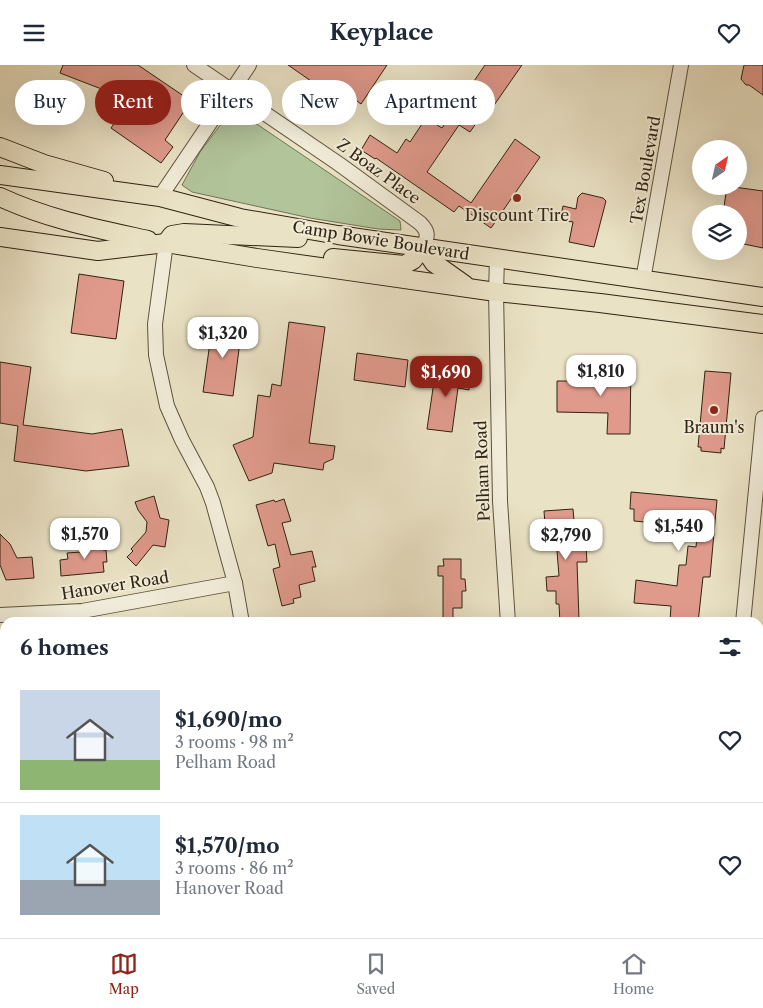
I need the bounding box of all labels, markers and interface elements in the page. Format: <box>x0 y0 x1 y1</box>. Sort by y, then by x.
icon: menu <box>20 19 48 47</box>
text: Keyplace <box>330 19 433 46</box>
icon: heart <box>715 19 743 47</box>
chip: Buy <box>15 80 85 125</box>
chip: Rent <box>95 80 171 125</box>
chip: Filters <box>181 80 272 125</box>
chip: New <box>282 80 357 125</box>
chip: Apartment <box>367 80 495 125</box>
street label: Tex Boulevard <box>626 114 664 226</box>
street label: Z Boaz Place <box>333 134 425 208</box>
north arrow <box>692 140 748 195</box>
map controls <box>692 140 747 260</box>
marker: Discount Tire <box>511 192 523 204</box>
place label: Discount Tire <box>465 205 569 225</box>
button: layers <box>692 205 747 260</box>
street label: Camp Bowie Boulevard <box>291 216 471 264</box>
pin: $1,320 <box>182 317 264 359</box>
text: $1,320 <box>198 323 248 343</box>
pin: $1,690 <box>405 355 487 398</box>
pin: $1,810 <box>560 355 642 397</box>
text: $1,810 <box>577 361 625 381</box>
text: $1,690 <box>421 362 471 382</box>
marker: Braum's <box>708 404 720 416</box>
place label: Braum's <box>683 417 745 437</box>
street label: Pelham Road <box>470 420 494 522</box>
pin: $1,540 <box>638 509 720 552</box>
text: $1,540 <box>654 516 704 536</box>
pin: $1,570 <box>44 517 126 560</box>
pin: $2,790 <box>525 519 607 561</box>
text: $1,570 <box>61 524 109 544</box>
text: $2,790 <box>541 525 591 545</box>
street label: Hanover Road <box>60 567 171 603</box>
icon: filters <box>716 633 744 661</box>
text: 6 homes <box>20 635 109 660</box>
text: $1,690/mo <box>175 707 282 732</box>
icon: home <box>60 710 120 770</box>
icon: heart <box>716 726 744 754</box>
text: 3 rooms · 98 m² <box>175 732 294 752</box>
text: Pelham Road <box>175 752 276 772</box>
text: $1,570/mo <box>175 833 280 858</box>
icon: home <box>60 835 120 895</box>
icon: heart <box>716 851 744 879</box>
text: 3 rooms · 86 m² <box>175 858 294 878</box>
text: Hanover Road <box>175 878 284 898</box>
tab: Map <box>109 950 139 998</box>
tab: Saved <box>357 950 395 998</box>
tab: Home <box>613 950 654 998</box>

